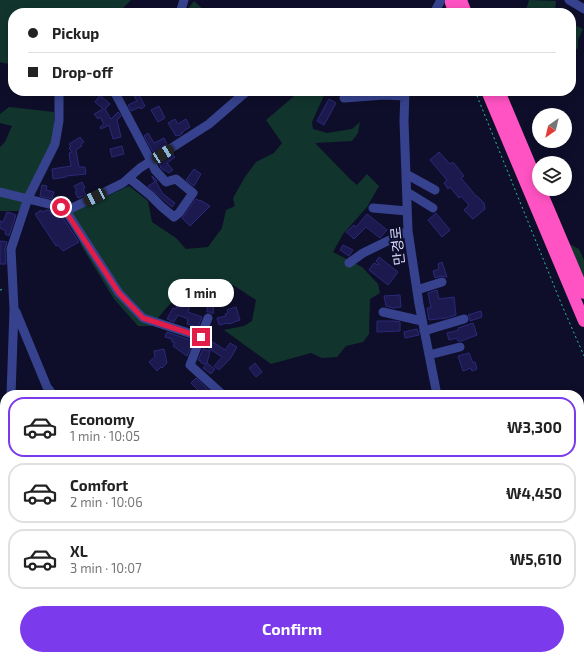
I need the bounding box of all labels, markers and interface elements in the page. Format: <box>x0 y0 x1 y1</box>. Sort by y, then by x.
text: Pickup <box>52 24 99 42</box>
text: Drop-off <box>52 63 113 81</box>
north arrow <box>532 108 572 148</box>
map controls <box>532 108 572 196</box>
car <box>150 142 176 166</box>
button: layers <box>532 156 572 196</box>
car <box>82 186 108 208</box>
route start <box>52 198 70 216</box>
street label: 만경로 <box>387 226 407 266</box>
callout: 1 min <box>168 279 234 307</box>
text: 1 min <box>185 285 217 301</box>
route end <box>192 328 210 346</box>
icon: car <box>22 409 58 445</box>
text: Economy <box>70 410 135 428</box>
text: ₩3,300 <box>507 418 562 436</box>
text: 1 min · 10:05 <box>70 428 140 444</box>
icon: car <box>22 475 58 511</box>
text: Comfort <box>70 476 128 494</box>
text: ₩4,450 <box>506 484 562 502</box>
text: 2 min · 10:06 <box>70 494 143 510</box>
icon: car <box>22 541 58 577</box>
text: XL <box>70 542 88 560</box>
text: ₩5,610 <box>510 550 562 568</box>
text: 3 min · 10:07 <box>70 560 142 576</box>
button: Confirm <box>20 606 564 652</box>

